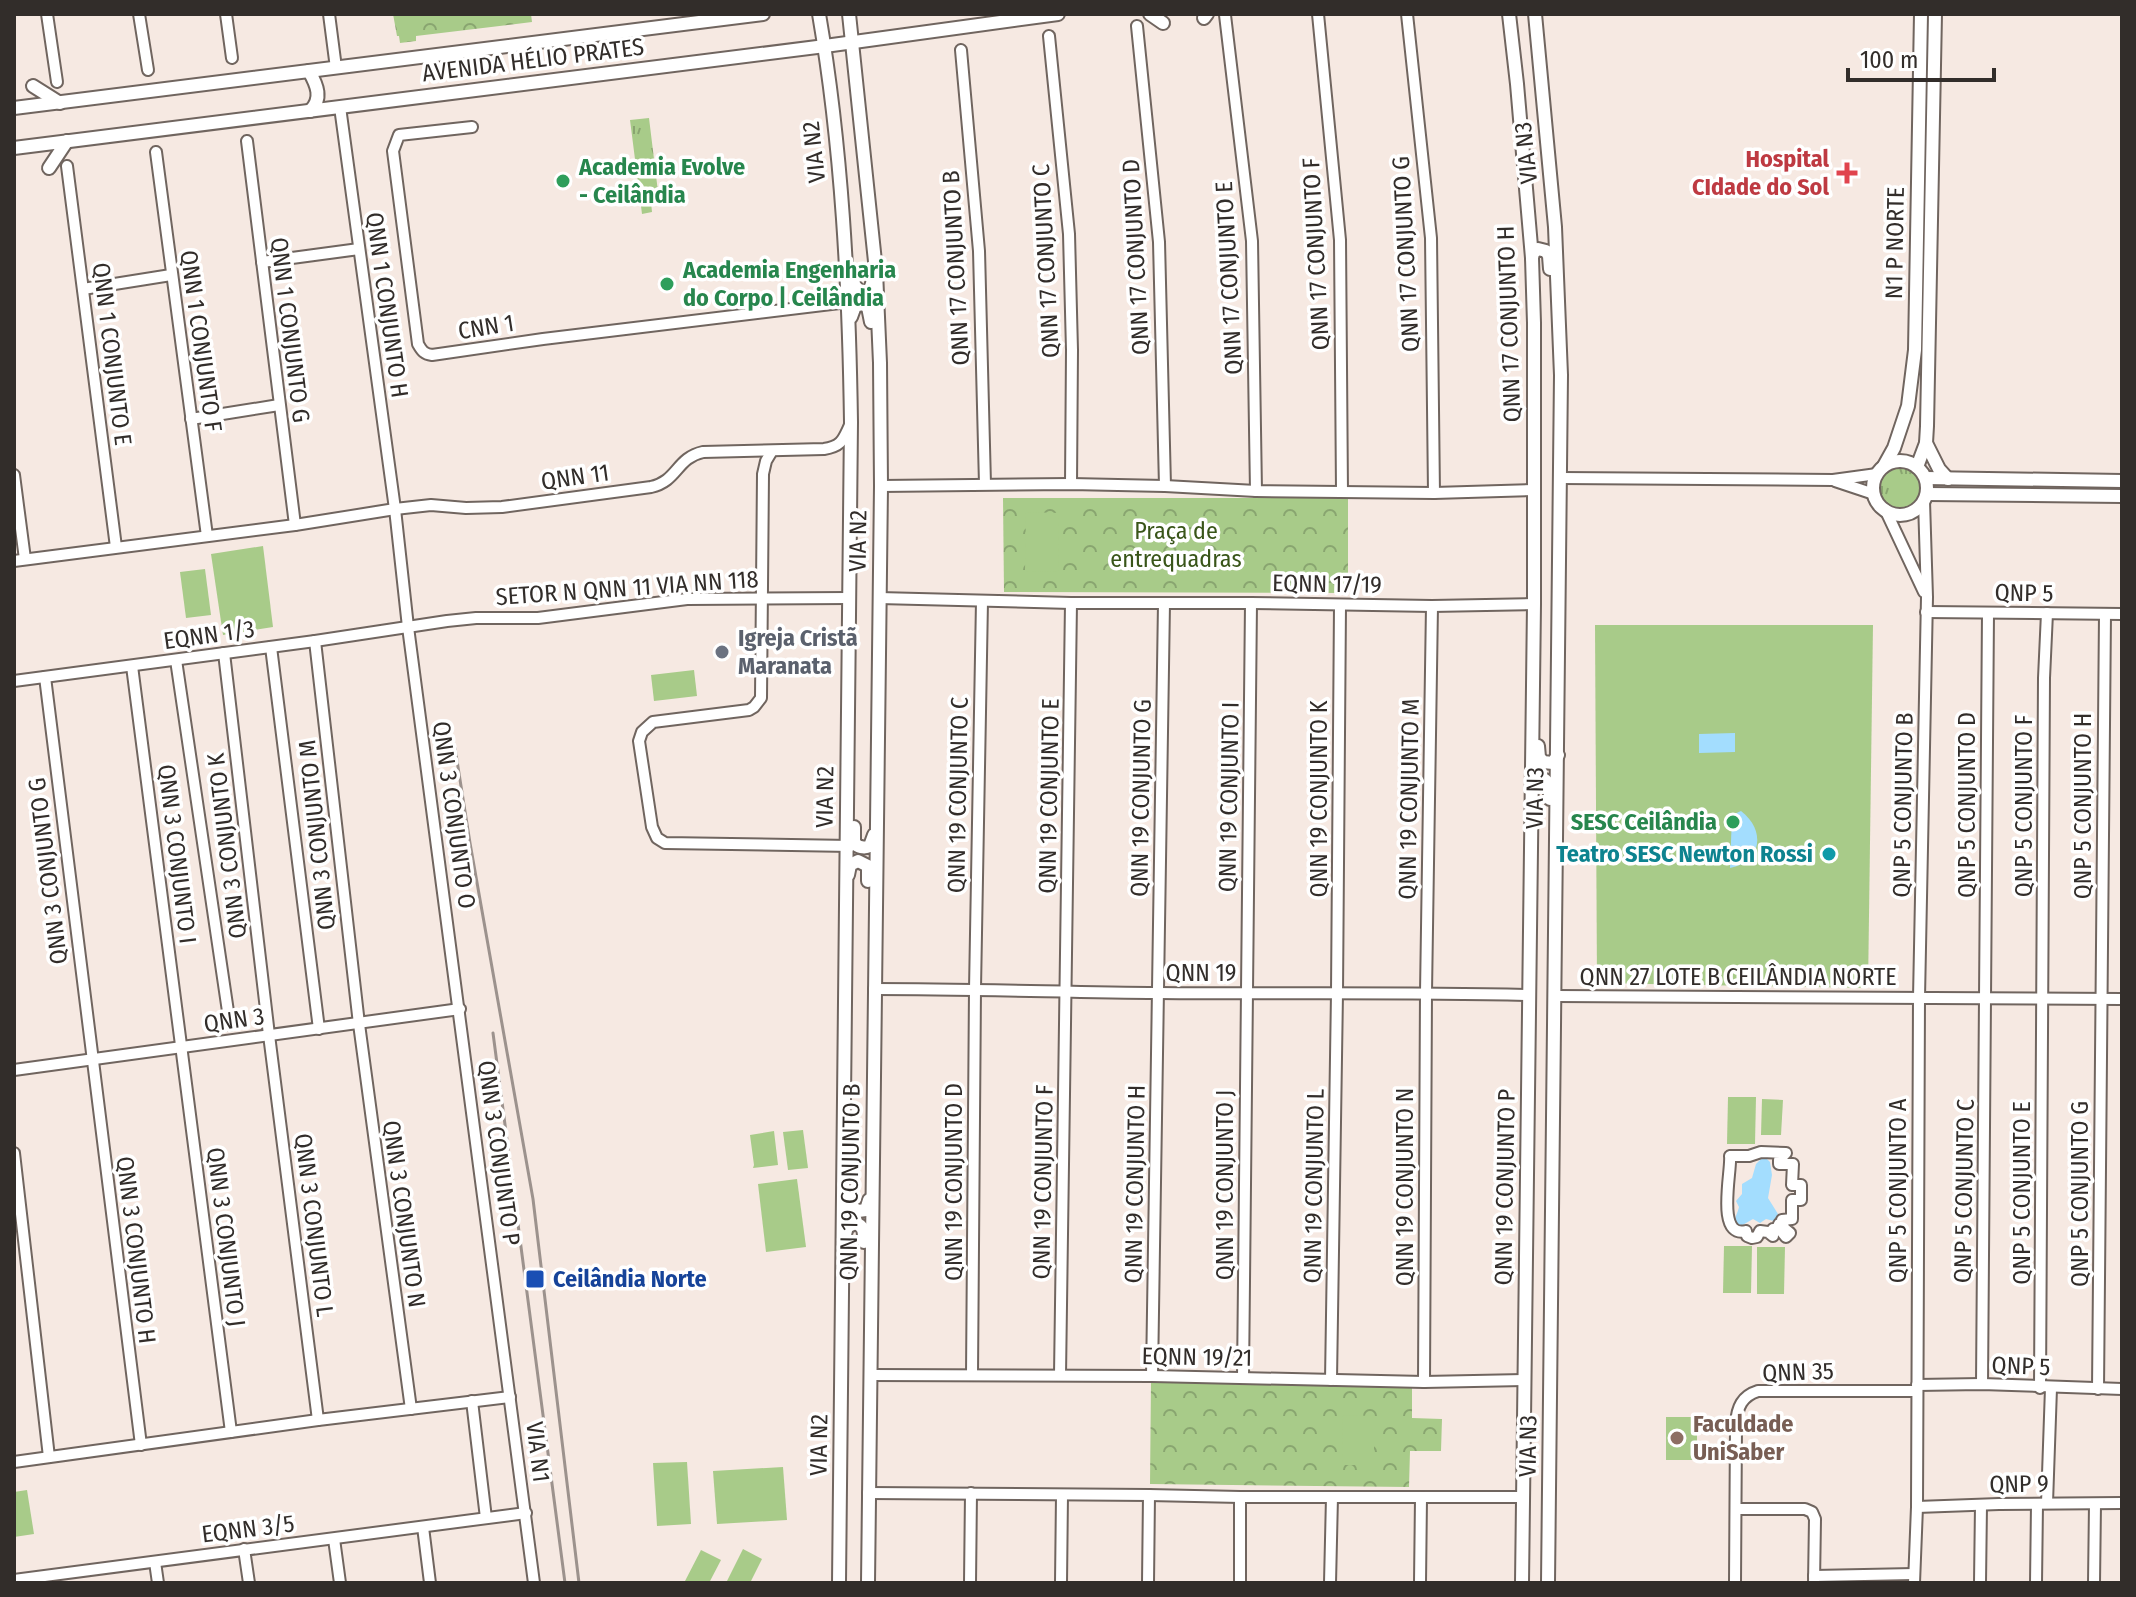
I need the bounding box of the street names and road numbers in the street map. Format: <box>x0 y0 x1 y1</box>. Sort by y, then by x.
street label: AVENIDA HÉLIO PRATES <box>420 32 645 87</box>
street label: VIA N2 <box>797 120 831 184</box>
street label: VIA N3 <box>1509 121 1543 185</box>
street label: QNN 17 CONJUNTO G <box>1387 155 1425 353</box>
street label: QNN 17 CONJUNTO F <box>1297 157 1335 351</box>
street label: QNN 17 CONJUNTO D <box>1117 158 1155 356</box>
street label: QNN 17 CONJUNTO C <box>1027 163 1065 359</box>
street label: QNN 17 CONJUNTO B <box>937 170 975 366</box>
street label: QNN 17 CONJUNTO E <box>1210 181 1248 375</box>
street label: N1 P NORTE <box>1880 187 1910 299</box>
street label: QNN 1 CONJUNTO H <box>360 210 414 400</box>
street label: QNN 17 CONJUNTO H <box>1492 225 1526 423</box>
street label: QNN 1 CONJUNTO G <box>265 236 315 424</box>
street label: QNN 1 CONJUNTO F <box>174 248 228 434</box>
street label: QNN 1 CONJUNTO E <box>87 261 137 447</box>
street label: CNN 1 <box>456 309 516 345</box>
street label: QNN 11 <box>539 458 611 496</box>
street label: VIA N2 <box>843 510 873 572</box>
street label: SETOR N QNN 11 VIA NN 118 <box>495 565 759 611</box>
street label: EQNN 17/19 <box>1272 569 1382 599</box>
street label: QNP 5 <box>1994 578 2054 608</box>
street label: EQNN 1/3 <box>162 615 256 655</box>
street label: QNN 19 CONJUNTO C <box>942 697 974 893</box>
street label: QNN 19 CONJUNTO E <box>1033 698 1065 894</box>
street label: QNN 19 CONJUNTO M <box>1393 698 1425 900</box>
street label: QNN 19 CONJUNTO G <box>1125 699 1157 897</box>
street label: QNN 19 CONJUNTO K <box>1305 700 1333 897</box>
street label: QNN 19 CONJUNTO I <box>1213 702 1245 892</box>
street label: QNP 5 CONJUNTO B <box>1887 712 1919 898</box>
street label: QNP 5 CONJUNTO D <box>1953 712 1981 898</box>
street label: QNP 5 CONJUNTO H <box>2069 713 2097 899</box>
street label: QNP 5 CONJUNTO F <box>2010 714 2038 897</box>
street label: QNN 3 CONJUNTO O <box>427 719 481 911</box>
street label: QNN 3 CONJUNTO M <box>293 739 341 931</box>
street label: QNN 3 CONJUNTO K <box>202 751 252 940</box>
street label: QNN 3 CONJUNTO I <box>152 763 202 945</box>
street label: VIA N2 <box>810 766 840 828</box>
street label: VIA N3 <box>1520 767 1550 829</box>
street label: QNN 3 CONJUNTO G <box>23 776 73 966</box>
street label: QNN 19 <box>1166 959 1236 987</box>
street label: QNN 27 LOTE B CEILÂNDIA NORTE <box>1580 963 1896 991</box>
street label: QNN 3 <box>202 1002 266 1038</box>
street label: QNN 3 CONJUNTO P <box>472 1059 526 1247</box>
street label: QNN 19 CONJUNTO B <box>834 1083 866 1281</box>
street label: QNN 19 CONJUNTO D <box>940 1083 968 1281</box>
street label: QNN 19 CONJUNTO F <box>1027 1084 1059 1280</box>
street label: QNN 19 CONJUNTO H <box>1119 1084 1151 1284</box>
street label: QNN 19 CONJUNTO L <box>1298 1088 1330 1284</box>
street label: QNN 19 CONJUNTO N <box>1391 1088 1419 1286</box>
street label: QNN 19 CONJUNTO P <box>1489 1088 1521 1286</box>
street label: QNN 19 CONJUNTO J <box>1211 1090 1239 1280</box>
street label: QNP 5 CONJUNTO A <box>1884 1098 1912 1283</box>
street label: QNP 5 CONJUNTO C <box>1948 1099 1980 1283</box>
street label: QNP 5 CONJUNTO E <box>2008 1101 2036 1285</box>
street label: QNP 5 CONJUNTO G <box>2066 1101 2094 1287</box>
street label: QNN 3 CONJUNTO N <box>377 1119 431 1309</box>
street label: QNN 3 CONJUNTO L <box>289 1132 339 1319</box>
street label: QNN 3 CONJUNTO J <box>201 1146 251 1328</box>
street label: QNN 3 CONJUNTO H <box>111 1155 161 1345</box>
street label: EQNN 19/21 <box>1141 1342 1253 1372</box>
street label: QNP 5 <box>1991 1351 2051 1381</box>
street label: QNN 35 <box>1762 1357 1834 1387</box>
street label: VIA N2 <box>804 1414 834 1476</box>
street label: VIA N3 <box>1513 1415 1543 1477</box>
street label: VIA N1 <box>520 1420 556 1484</box>
street label: QNP 9 <box>1989 1469 2049 1499</box>
street label: EQNN 3/5 <box>200 1509 296 1549</box>

